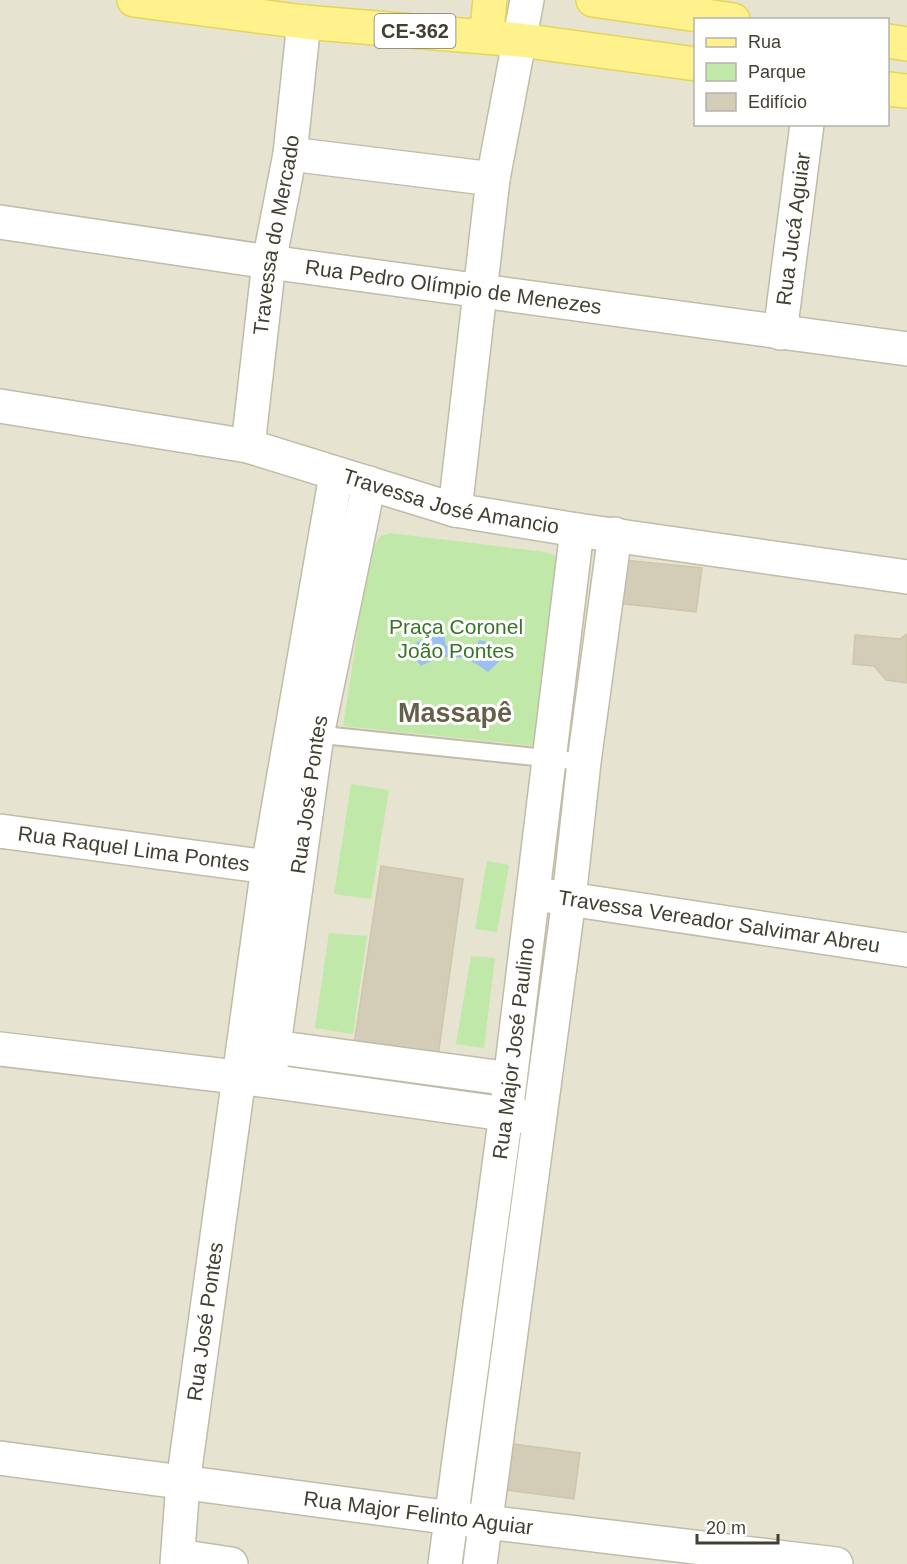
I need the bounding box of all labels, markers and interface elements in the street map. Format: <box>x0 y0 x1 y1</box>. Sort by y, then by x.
road number: CE-362 <box>374 14 456 48</box>
legend <box>694 18 889 126</box>
text: Rua <box>748 32 782 52</box>
text: Parque <box>748 62 806 82</box>
text: Edifício <box>748 92 807 112</box>
street label: Travessa do Mercado <box>249 134 303 336</box>
street label: Rua Jucá Aguiar <box>772 151 814 307</box>
street label: Rua Pedro Olímpio de Menezes <box>304 255 603 318</box>
street label: Travessa José Amancio <box>340 464 561 538</box>
park label: Praça Coronel João Pontes <box>389 615 523 662</box>
district label: Massapê <box>398 698 512 728</box>
street label: Rua José Pontes <box>286 713 332 875</box>
street label: Rua Raquel Lima Pontes <box>17 822 251 875</box>
street label: Travessa Vereador Salvimar Abreu <box>557 886 882 957</box>
street label: Rua Major José Paulino <box>488 936 538 1161</box>
street label: Rua José Pontes <box>182 1241 227 1403</box>
street label: Rua Major Felinto Aguiar <box>302 1486 535 1539</box>
scale bar <box>697 1507 778 1545</box>
text: 20 m <box>706 1518 746 1538</box>

